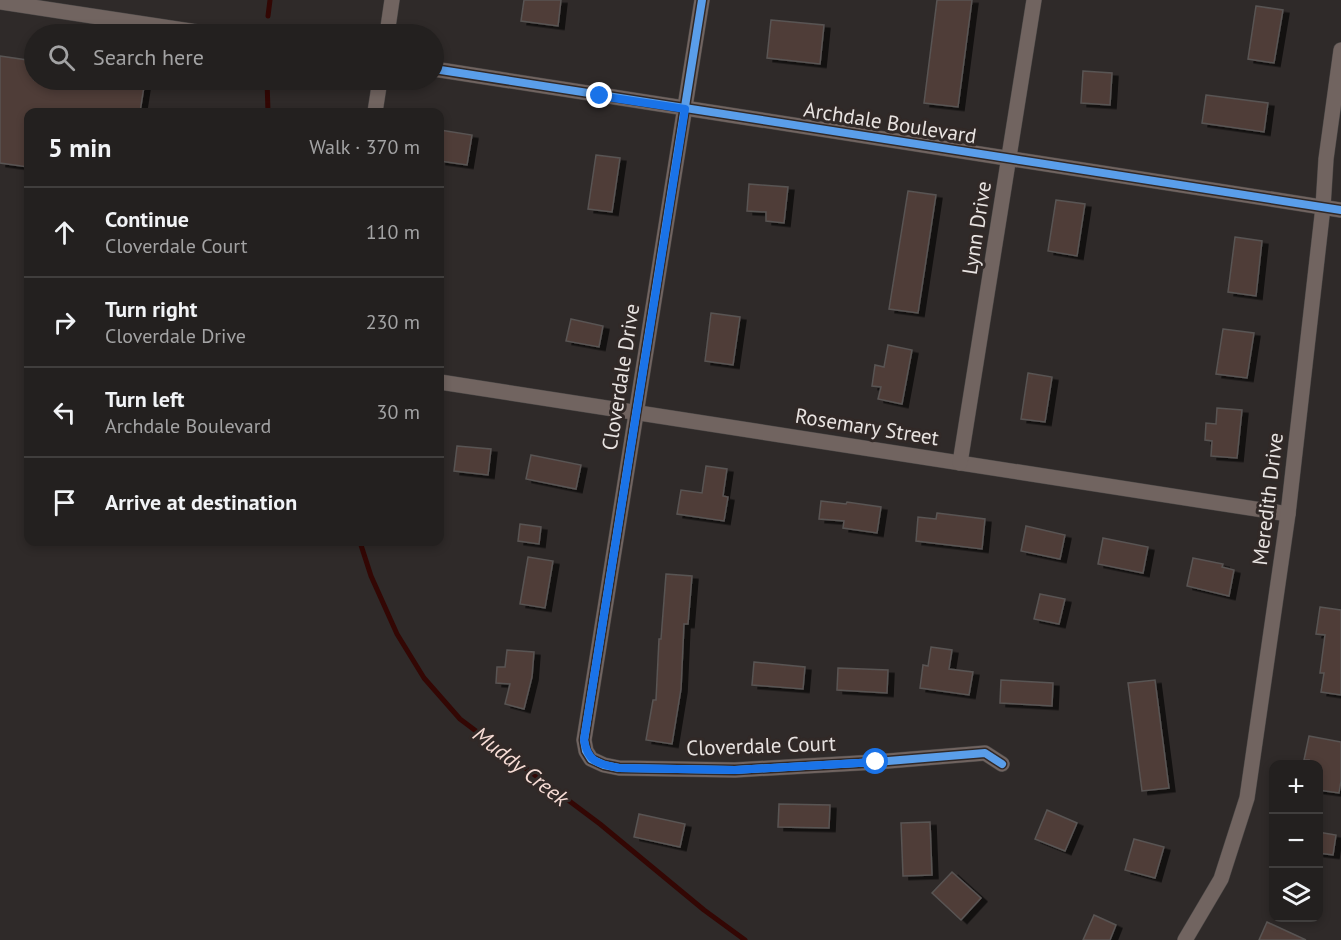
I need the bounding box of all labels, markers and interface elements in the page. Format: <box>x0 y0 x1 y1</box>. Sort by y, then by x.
search box <box>24 24 444 90</box>
icon: search <box>45 41 78 74</box>
text: Search here <box>93 43 204 71</box>
route end <box>586 82 612 108</box>
street label: Archdale Boulevard <box>802 96 978 150</box>
text: 5 min <box>48 131 111 164</box>
text: Walk · 370 m <box>309 134 420 160</box>
street label: Lynn Drive <box>956 179 997 277</box>
text: Continue <box>105 205 189 233</box>
icon: ahead <box>48 216 81 249</box>
text: 110 m <box>366 219 420 245</box>
text: Cloverdale Court <box>105 233 248 259</box>
text: Turn right <box>105 295 197 323</box>
street label: Cloverdale Drive <box>596 302 645 452</box>
icon: right <box>48 306 81 339</box>
text: 230 m <box>366 309 420 335</box>
text: Cloverdale Drive <box>105 323 246 349</box>
text: Turn left <box>105 385 185 413</box>
icon: left <box>48 396 81 429</box>
text: 30 m <box>377 399 420 425</box>
street label: Rosemary Street <box>793 402 941 451</box>
text: Archdale Boulevard <box>105 413 271 439</box>
street label: Meredith Drive <box>1246 431 1289 567</box>
icon: arrive <box>48 486 81 519</box>
text: Arrive at destination <box>105 488 297 516</box>
water label: Muddy Creek <box>468 720 575 813</box>
street label: Cloverdale Court <box>686 729 836 762</box>
route start <box>862 748 888 774</box>
map controls <box>1269 760 1323 922</box>
button: + <box>1269 760 1323 814</box>
button: − <box>1269 814 1323 868</box>
button: layers <box>1269 868 1323 922</box>

